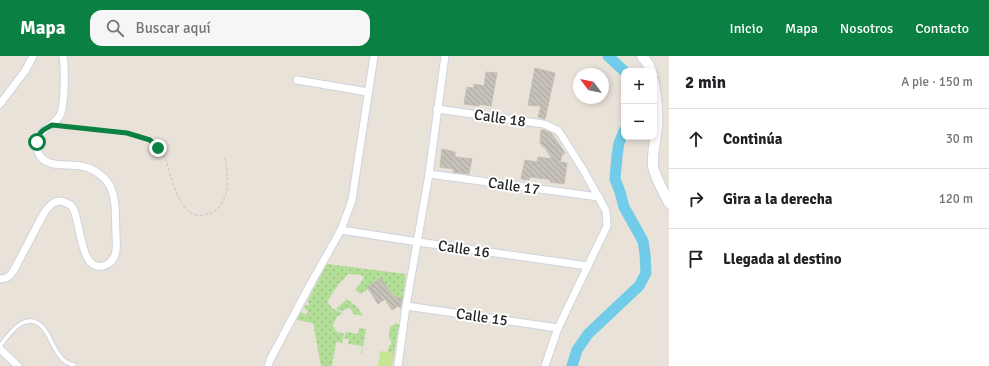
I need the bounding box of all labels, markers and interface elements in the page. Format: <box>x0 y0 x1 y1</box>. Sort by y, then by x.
search box <box>90 10 370 46</box>
text: Mapa <box>20 16 66 40</box>
icon: search <box>104 17 126 39</box>
text: Buscar aquí <box>136 19 211 37</box>
text: Inicio <box>730 20 763 37</box>
text: Mapa <box>785 20 818 37</box>
text: Nosotros <box>840 20 893 37</box>
text: Contacto <box>915 20 969 37</box>
north arrow <box>573 68 609 104</box>
map controls <box>621 68 657 140</box>
button: + <box>621 68 657 104</box>
text: 2 min <box>685 72 726 93</box>
text: A pie · 150 m <box>901 74 973 90</box>
button: − <box>621 104 657 140</box>
street label: Calle 18 <box>473 105 527 131</box>
icon: ahead <box>685 128 707 150</box>
text: Continúa <box>723 130 782 148</box>
text: 30 m <box>946 131 973 147</box>
route start <box>28 133 46 151</box>
route end <box>149 139 167 157</box>
street label: Calle 17 <box>487 173 541 199</box>
icon: right <box>685 188 707 210</box>
text: Gira a la derecha <box>723 190 833 208</box>
text: 120 m <box>939 191 973 207</box>
street label: Calle 16 <box>437 236 491 262</box>
icon: arrive <box>685 248 707 270</box>
text: Llegada al destino <box>723 250 842 268</box>
street label: Calle 15 <box>455 304 509 330</box>

